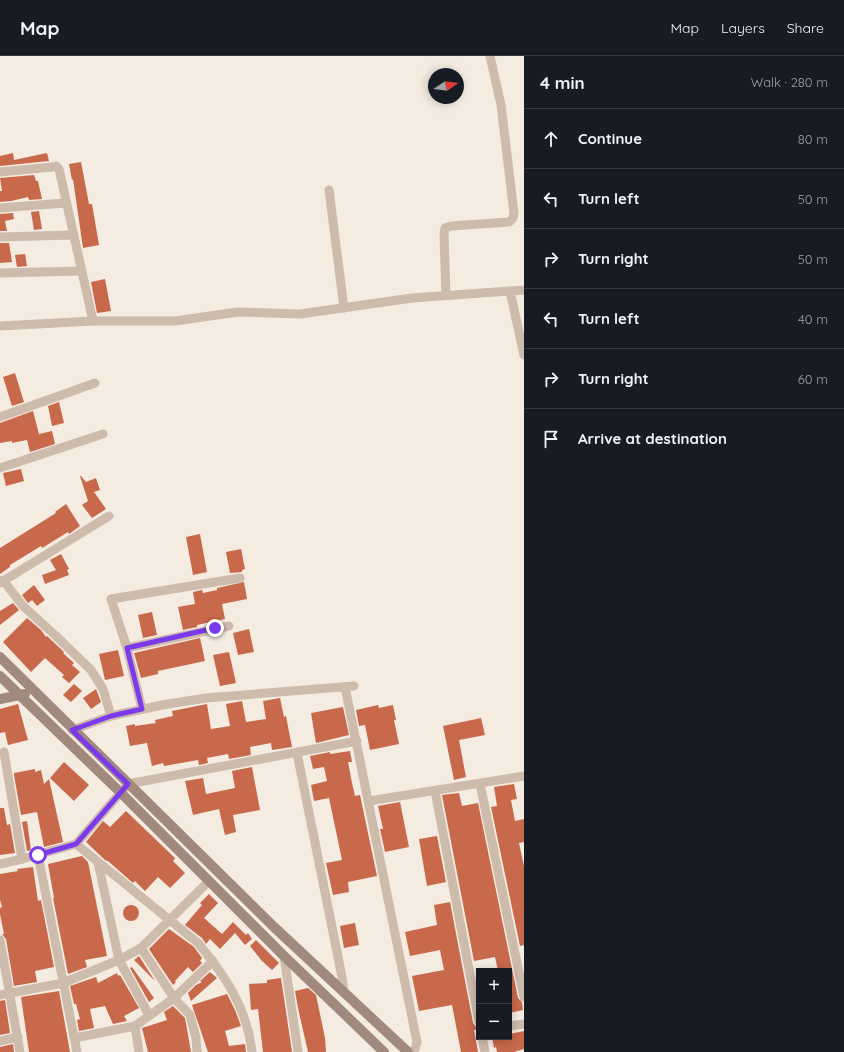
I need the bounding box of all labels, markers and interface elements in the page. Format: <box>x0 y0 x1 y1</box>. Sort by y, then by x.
text: Map <box>20 16 59 40</box>
text: Map <box>670 19 699 37</box>
text: Layers <box>721 19 765 37</box>
text: Share <box>787 19 824 37</box>
north arrow <box>428 68 464 104</box>
text: 4 min <box>540 72 585 93</box>
text: Walk · 280 m <box>751 74 828 90</box>
icon: ahead <box>540 128 562 150</box>
text: Continue <box>578 129 642 148</box>
text: 80 m <box>798 131 828 147</box>
icon: left <box>540 188 562 210</box>
text: Turn left <box>578 189 640 208</box>
text: 50 m <box>798 191 828 207</box>
icon: right <box>540 248 562 270</box>
text: Turn right <box>578 249 649 268</box>
text: 50 m <box>798 251 828 267</box>
icon: left <box>540 308 562 330</box>
text: Turn left <box>578 309 640 328</box>
text: 40 m <box>798 311 828 327</box>
icon: right <box>540 368 562 390</box>
text: Turn right <box>578 369 649 388</box>
text: 60 m <box>798 371 828 387</box>
icon: arrive <box>540 428 562 450</box>
text: Arrive at destination <box>578 429 727 448</box>
route end <box>206 619 224 637</box>
route start <box>29 846 47 864</box>
map controls <box>476 968 512 1040</box>
button: + <box>476 968 512 1004</box>
button: − <box>476 1004 512 1040</box>

